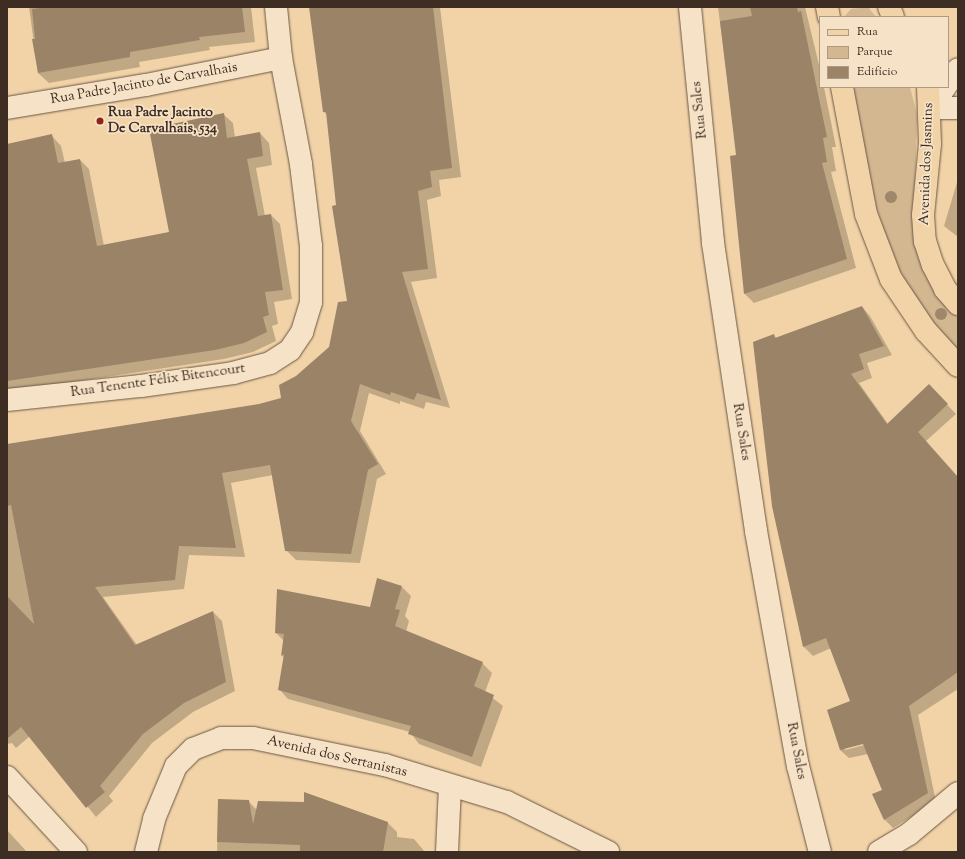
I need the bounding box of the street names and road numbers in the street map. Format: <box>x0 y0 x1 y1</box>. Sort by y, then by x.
street label: Rua Padre Jacinto de Carvalhais <box>49 59 239 109</box>
street label: Rua Sales <box>689 80 711 140</box>
street label: Avenida dos Jasmins <box>916 102 938 226</box>
street label: Rua Tenente Félix Bitencourt <box>70 360 246 402</box>
street label: Rua Sales <box>728 402 754 462</box>
street label: Rua Sales <box>782 721 810 781</box>
street label: Avenida dos Sertanistas <box>265 733 409 781</box>

